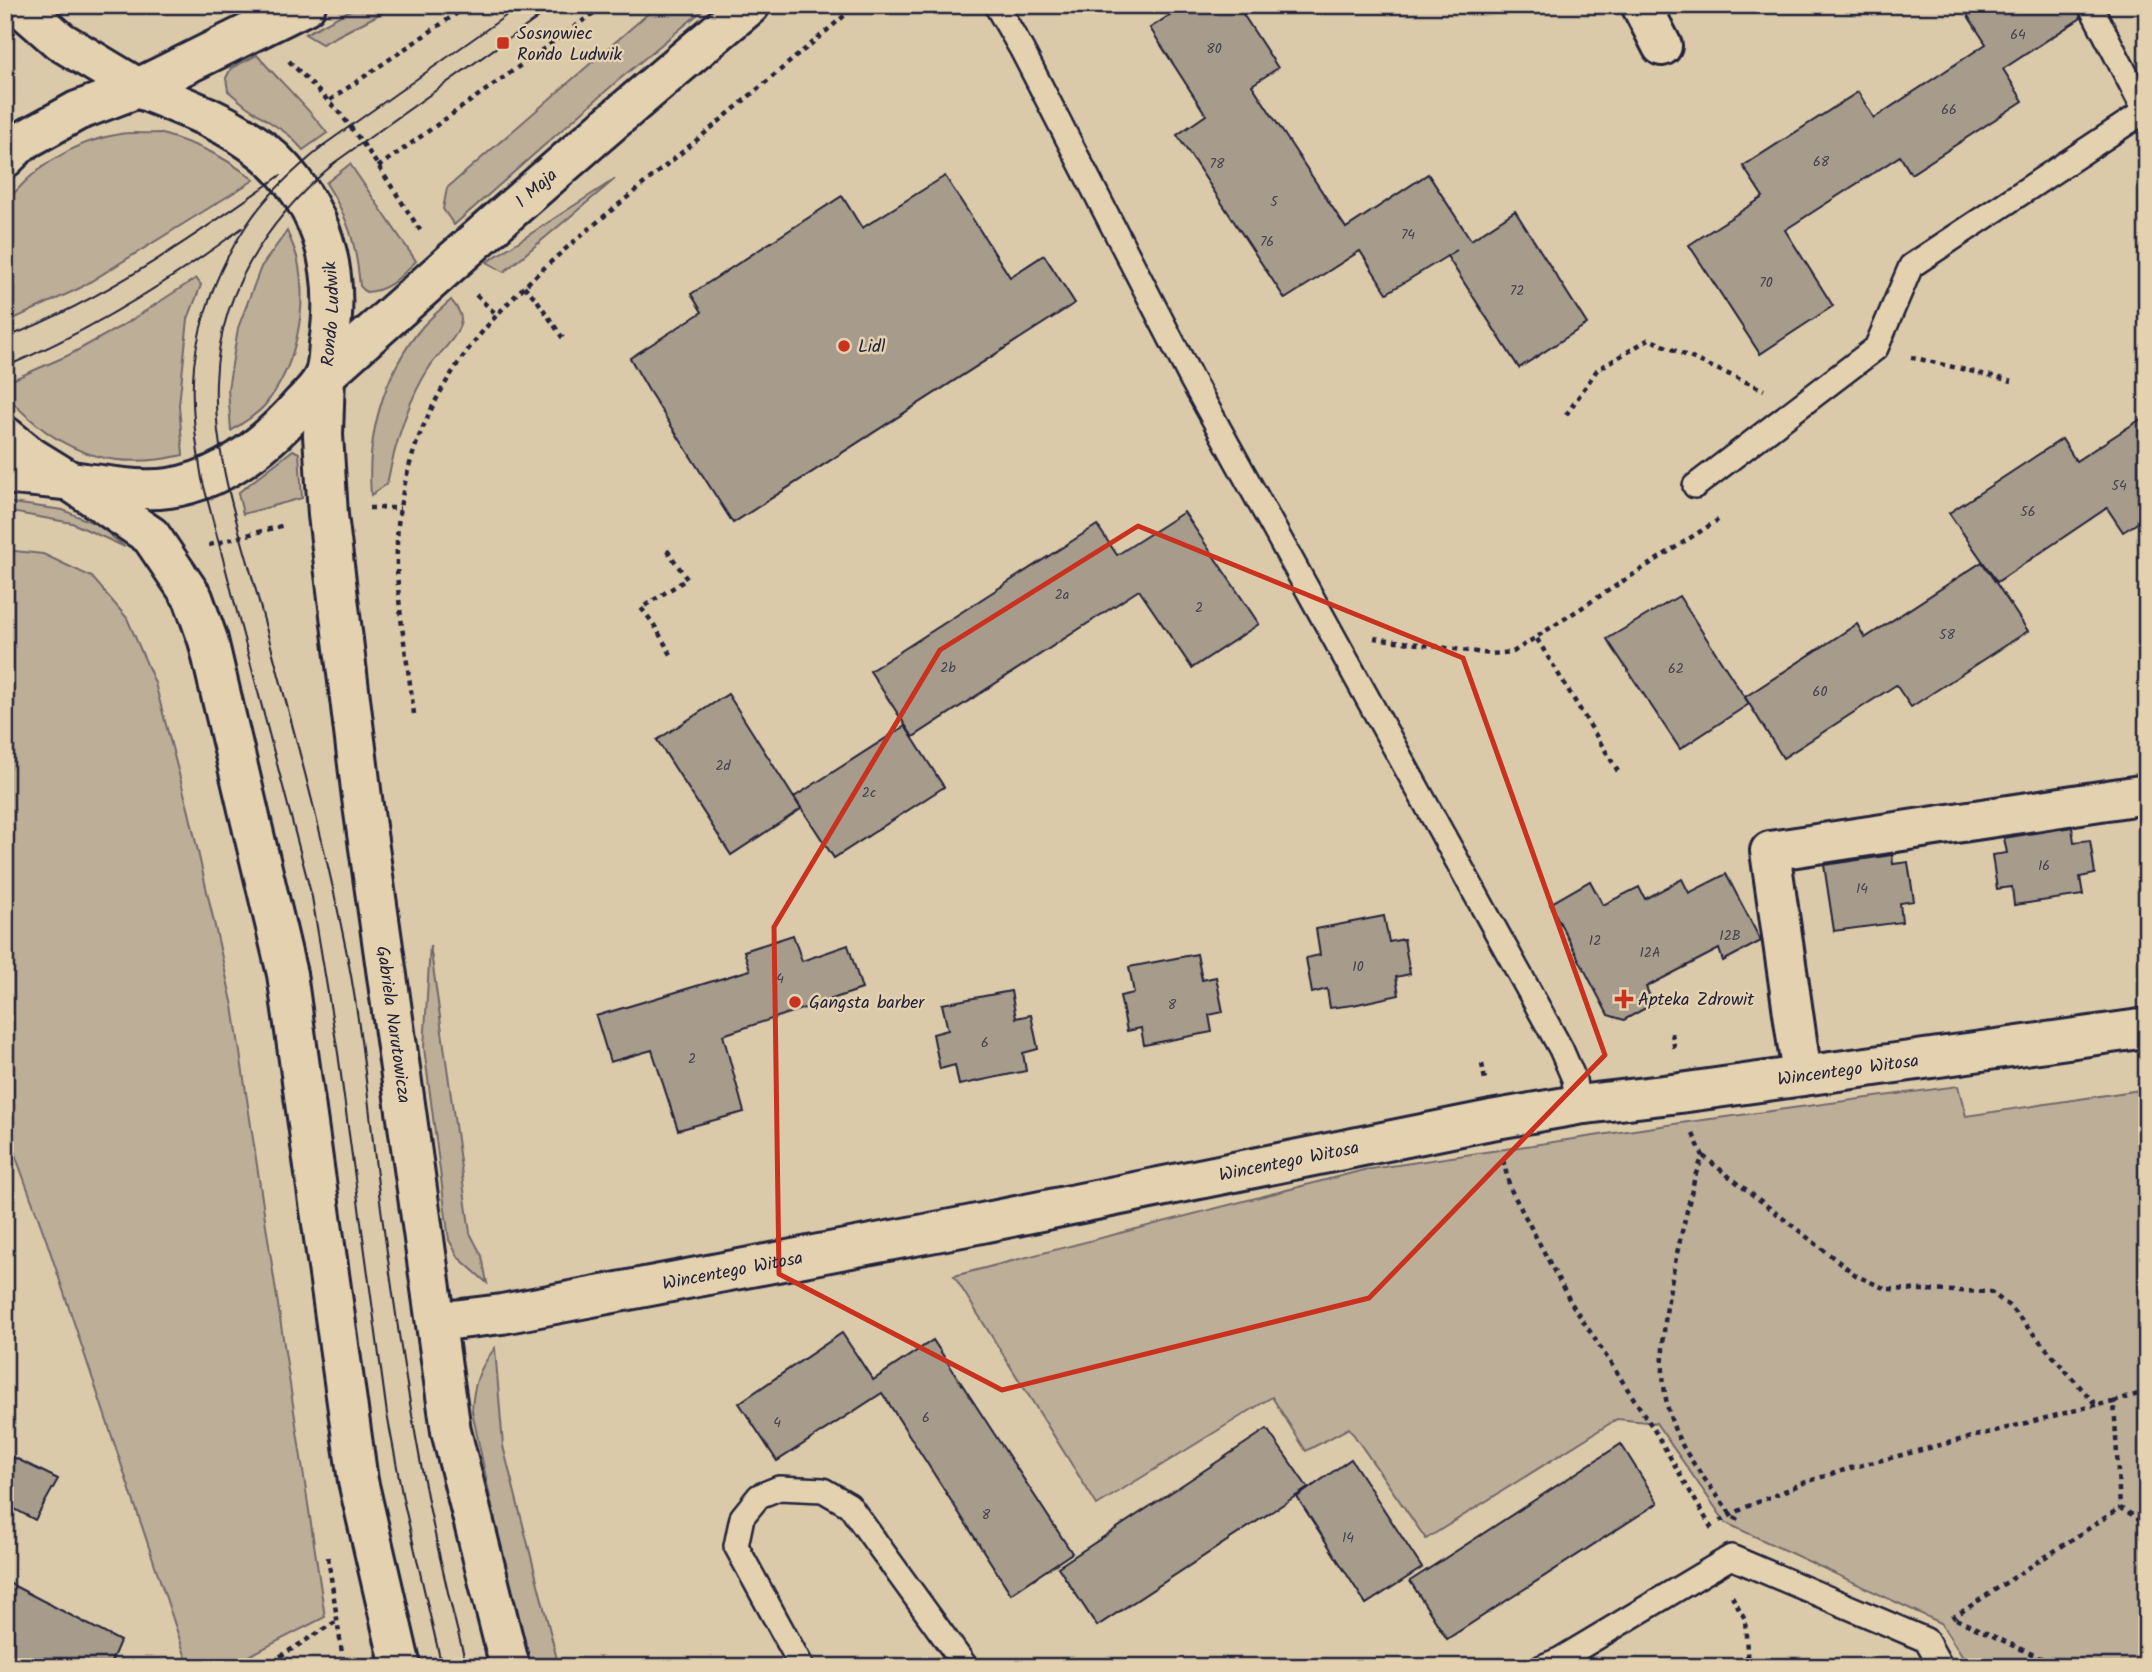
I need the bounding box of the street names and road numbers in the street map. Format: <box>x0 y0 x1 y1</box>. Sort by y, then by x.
street label: 1 Maja <box>509 162 565 216</box>
street label: Rondo Ludwik <box>314 259 348 368</box>
street label: Gabriela Narutowicza <box>367 944 418 1105</box>
street label: Wincentego Witosa <box>1776 1047 1921 1095</box>
street label: Wincentego Witosa <box>1216 1134 1362 1191</box>
street label: Wincentego Witosa <box>660 1244 805 1299</box>

